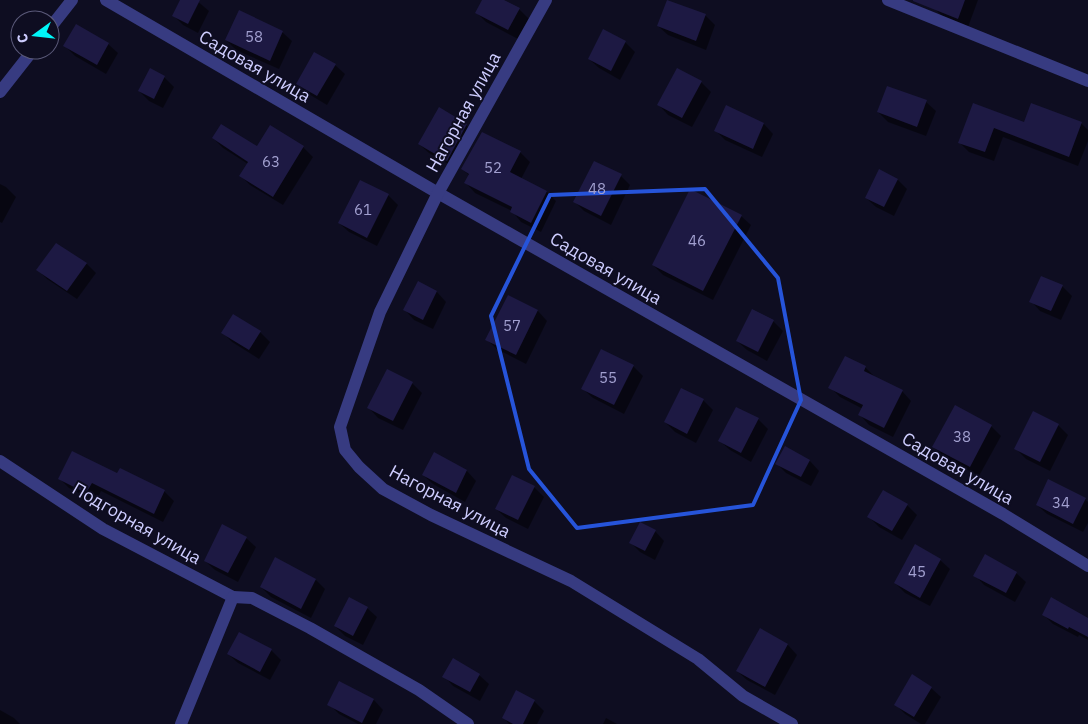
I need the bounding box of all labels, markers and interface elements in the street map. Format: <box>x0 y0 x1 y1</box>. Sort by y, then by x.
north arrow <box>10 10 60 60</box>
street label: Садовая улица <box>195 25 315 107</box>
house number: 58 <box>245 27 263 46</box>
text: С <box>13 32 32 45</box>
street label: Нагорная улица <box>420 47 506 176</box>
house number: 63 <box>262 152 280 171</box>
house number: 52 <box>484 158 502 177</box>
house number: 48 <box>588 179 606 198</box>
house number: 61 <box>354 200 372 219</box>
street label: Садовая улица <box>546 227 666 309</box>
house number: 46 <box>688 231 706 250</box>
house number: 57 <box>503 316 521 335</box>
house number: 55 <box>599 368 617 387</box>
street label: Садовая улица <box>898 427 1018 509</box>
house number: 38 <box>953 427 971 446</box>
street label: Нагорная улица <box>385 459 515 543</box>
street label: Подгорная улица <box>68 477 206 569</box>
house number: 34 <box>1052 493 1070 512</box>
house number: 45 <box>908 562 926 581</box>

